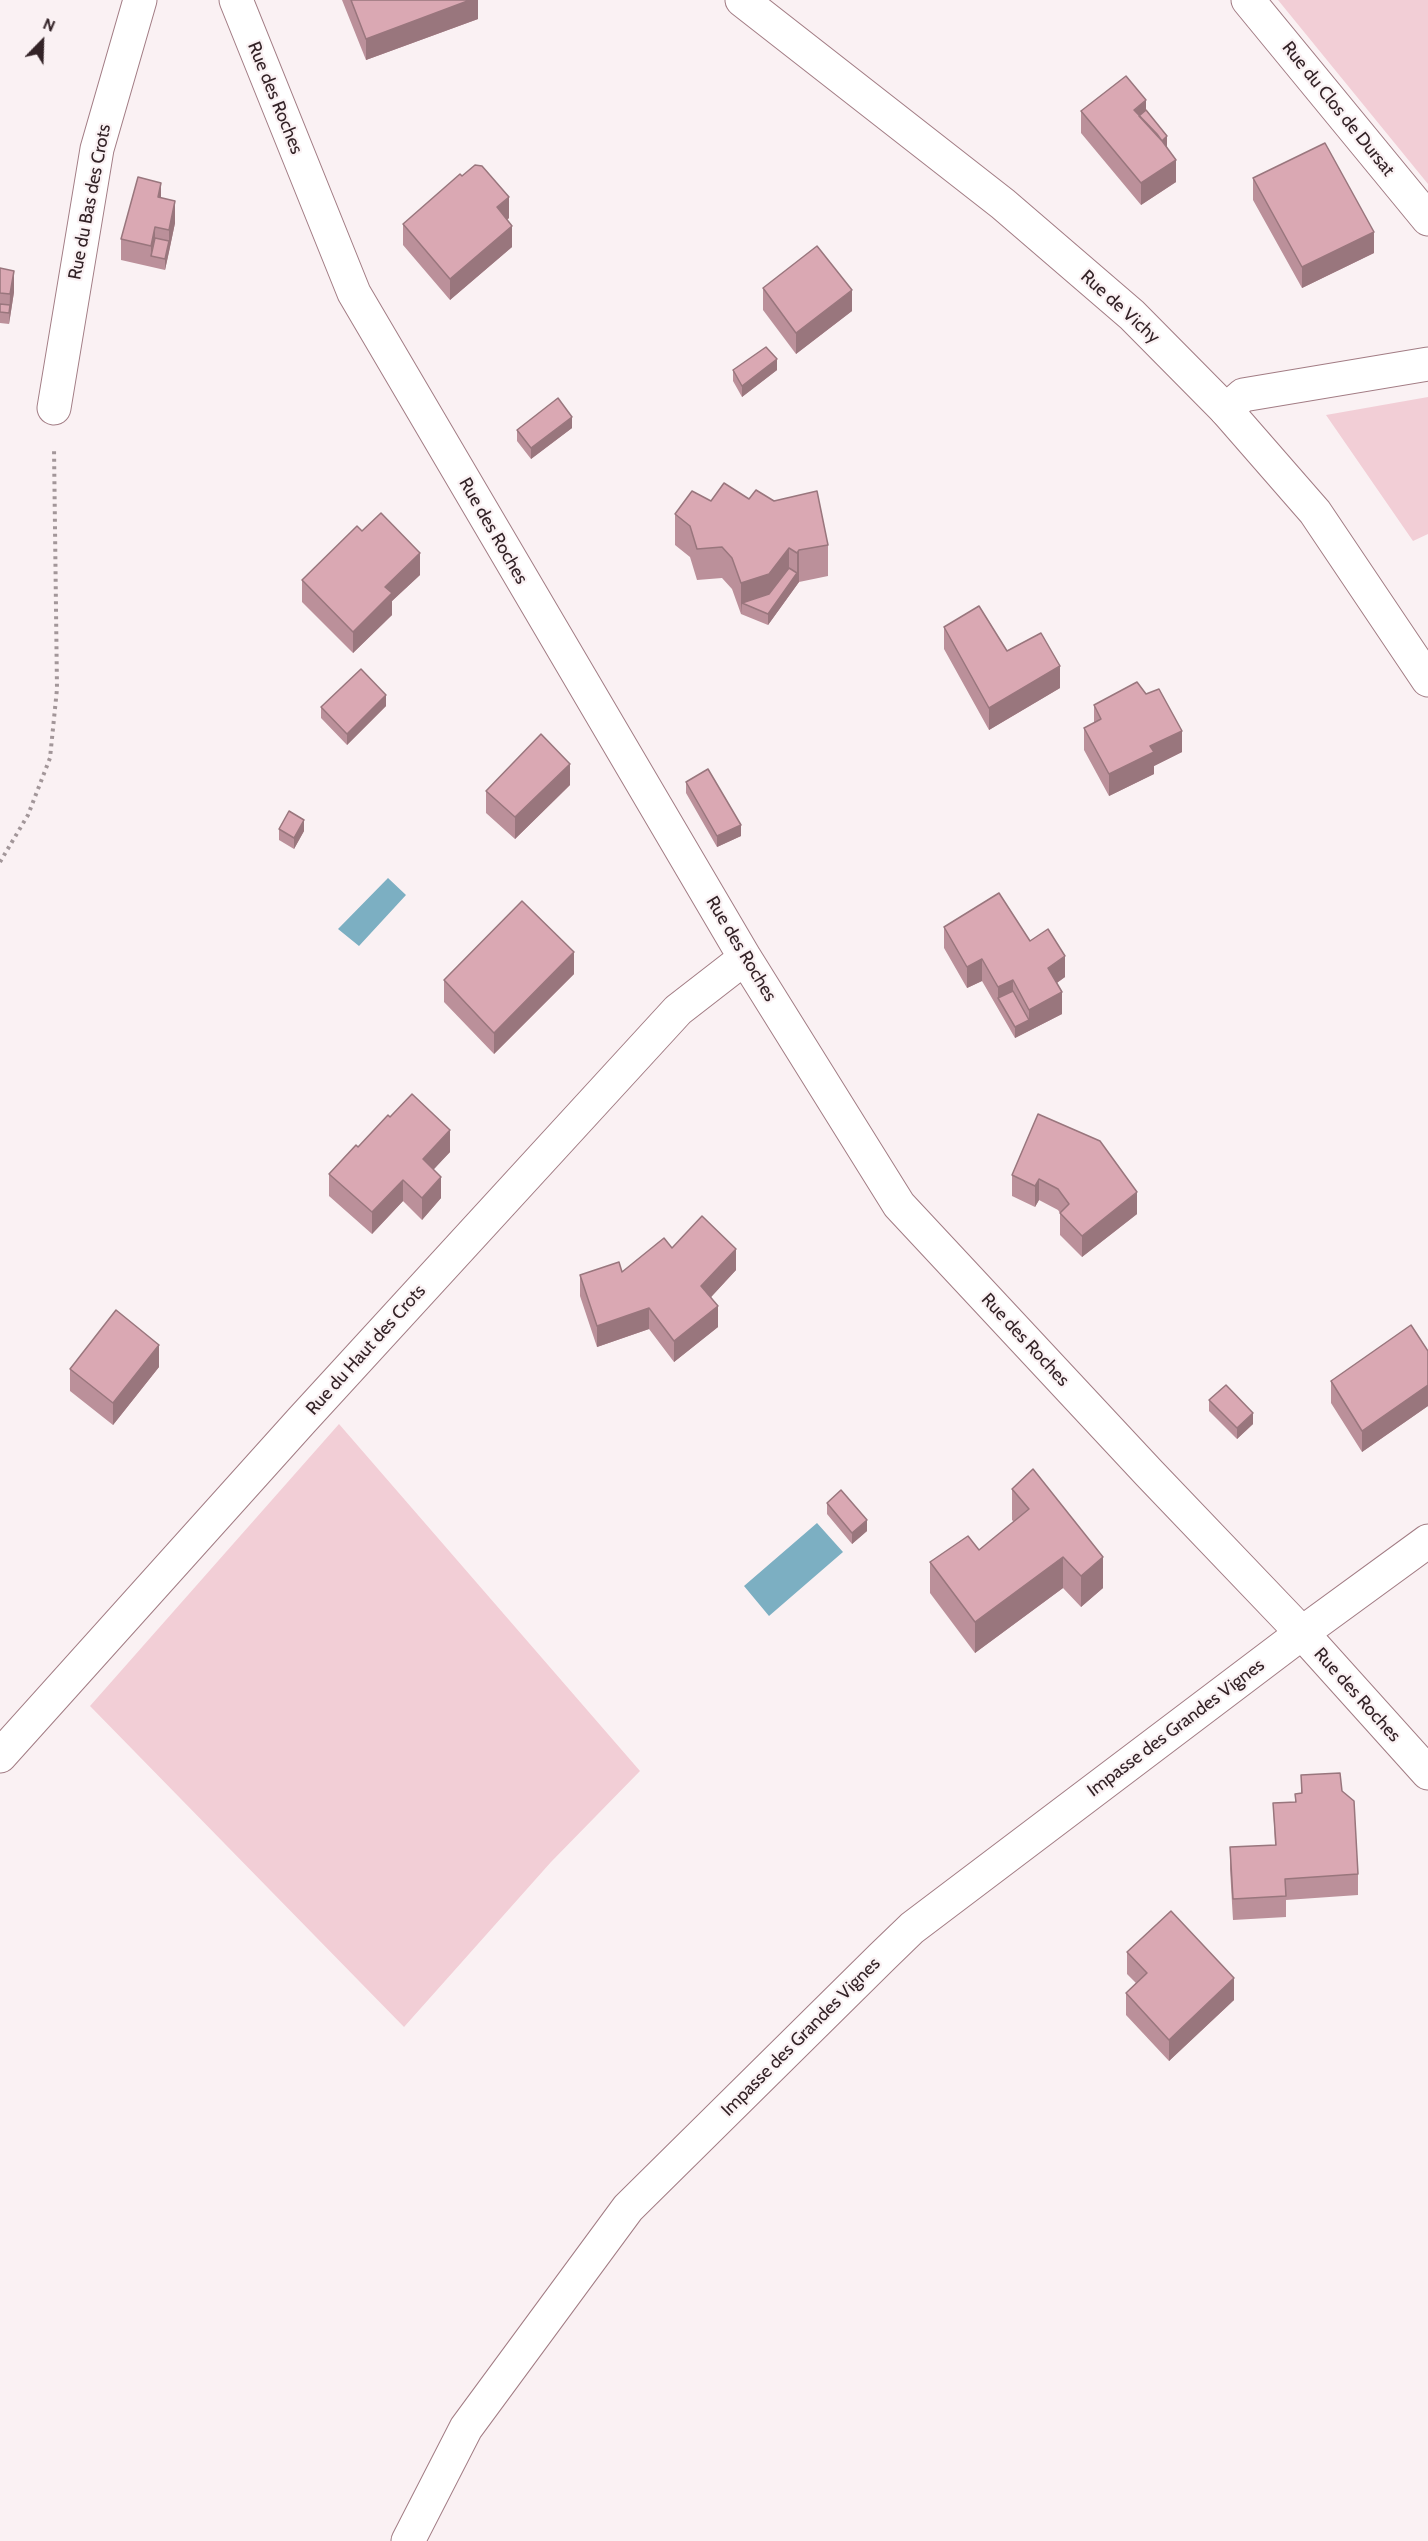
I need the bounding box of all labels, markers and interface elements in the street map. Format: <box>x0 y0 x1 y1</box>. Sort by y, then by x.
north arrow <box>12 12 72 72</box>
text: N <box>40 14 58 36</box>
street label: Rue du Clos de Dursat <box>1277 37 1399 181</box>
street label: Rue des Roches <box>243 39 307 157</box>
street label: Rue du Bas des Crots <box>64 122 116 282</box>
street label: Rue de Vichy <box>1076 266 1164 348</box>
street label: Rue des Roches <box>454 474 532 588</box>
street label: Rue des Roches <box>701 892 781 1006</box>
street label: Rue du Haut des Crots <box>302 1280 430 1420</box>
street label: Rue des Roches <box>977 1289 1073 1391</box>
street label: Rue des Roches <box>1309 1644 1405 1746</box>
street label: Impasse des Grandes Vignes <box>1083 1654 1269 1802</box>
street label: Impasse des Grandes Vignes <box>717 1953 885 2121</box>

